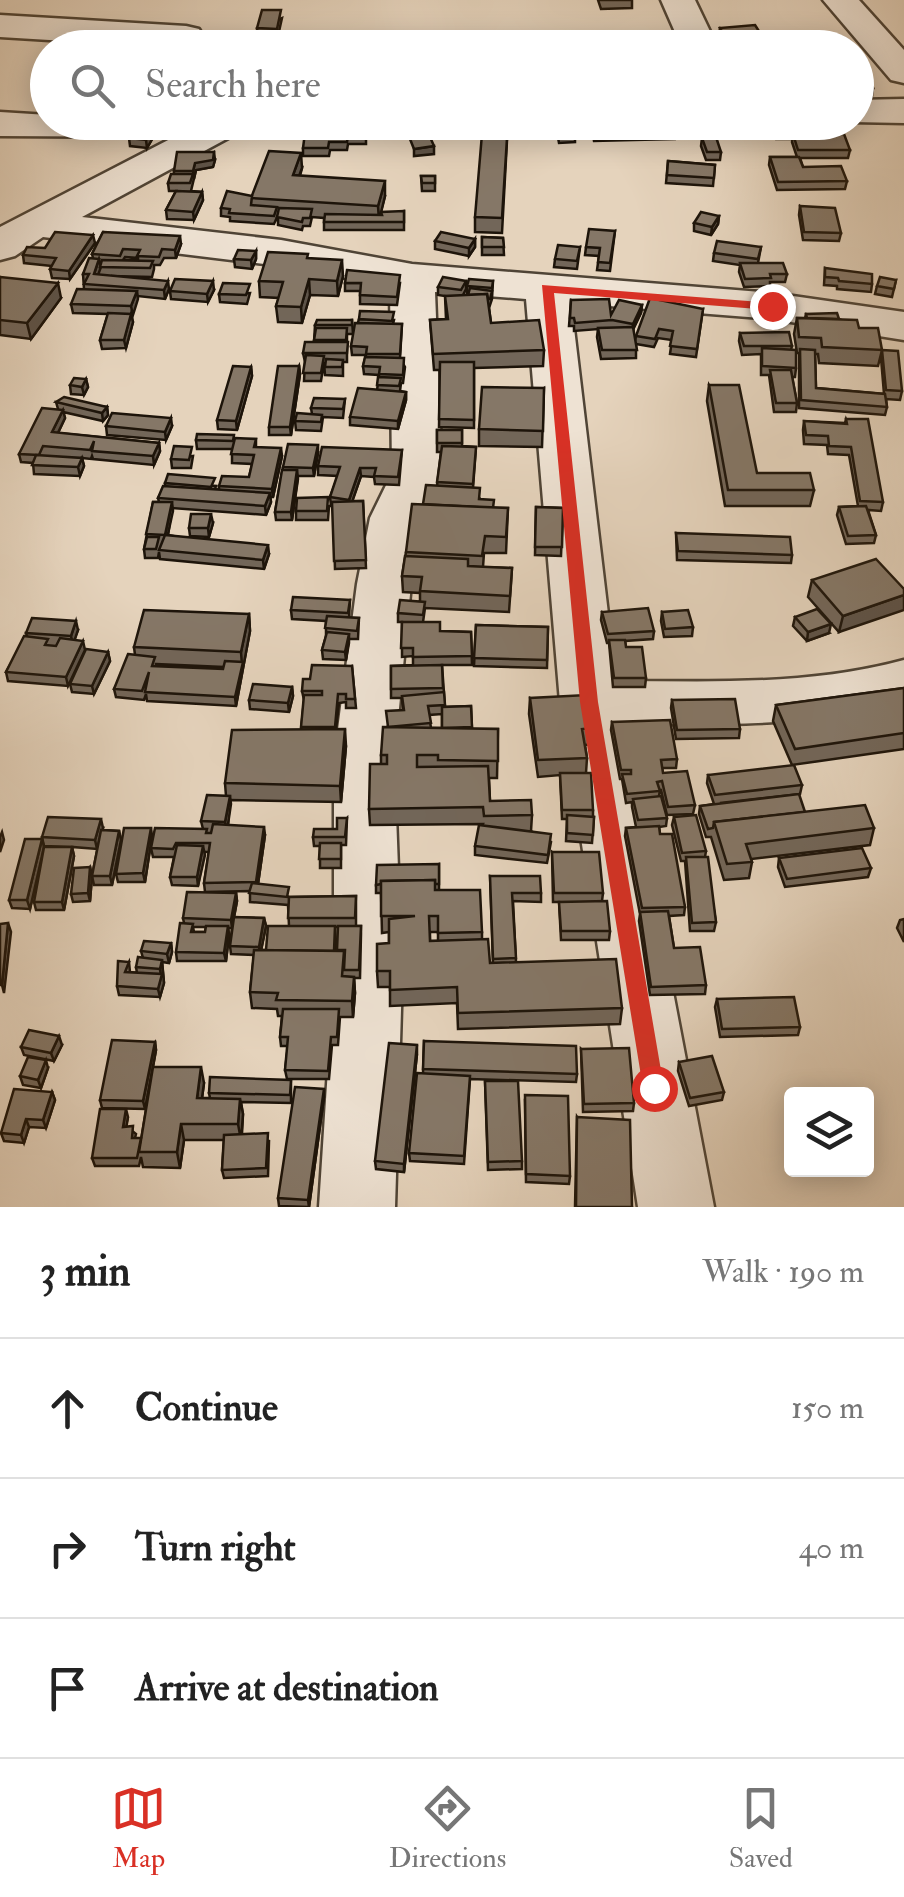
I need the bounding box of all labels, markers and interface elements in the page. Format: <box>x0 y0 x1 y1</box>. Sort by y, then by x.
search box <box>30 30 874 140</box>
icon: search <box>65 58 120 113</box>
text: Search here <box>145 61 321 109</box>
route end <box>750 284 796 330</box>
route start <box>632 1066 678 1112</box>
map controls <box>784 1087 874 1177</box>
button: layers <box>784 1087 874 1177</box>
text: 3 min <box>40 1246 130 1298</box>
text: Walk · 190 m <box>702 1252 864 1292</box>
icon: ahead <box>40 1381 95 1436</box>
text: Continue <box>135 1384 278 1432</box>
text: 150 m <box>791 1388 864 1428</box>
icon: right <box>40 1521 95 1576</box>
text: Turn right <box>135 1524 296 1572</box>
text: 40 m <box>799 1528 864 1568</box>
icon: arrive <box>40 1661 95 1716</box>
text: Arrive at destination <box>135 1664 439 1712</box>
tab: Map <box>111 1781 166 1876</box>
tab: Directions <box>389 1781 506 1876</box>
tab: Saved <box>729 1781 793 1876</box>

